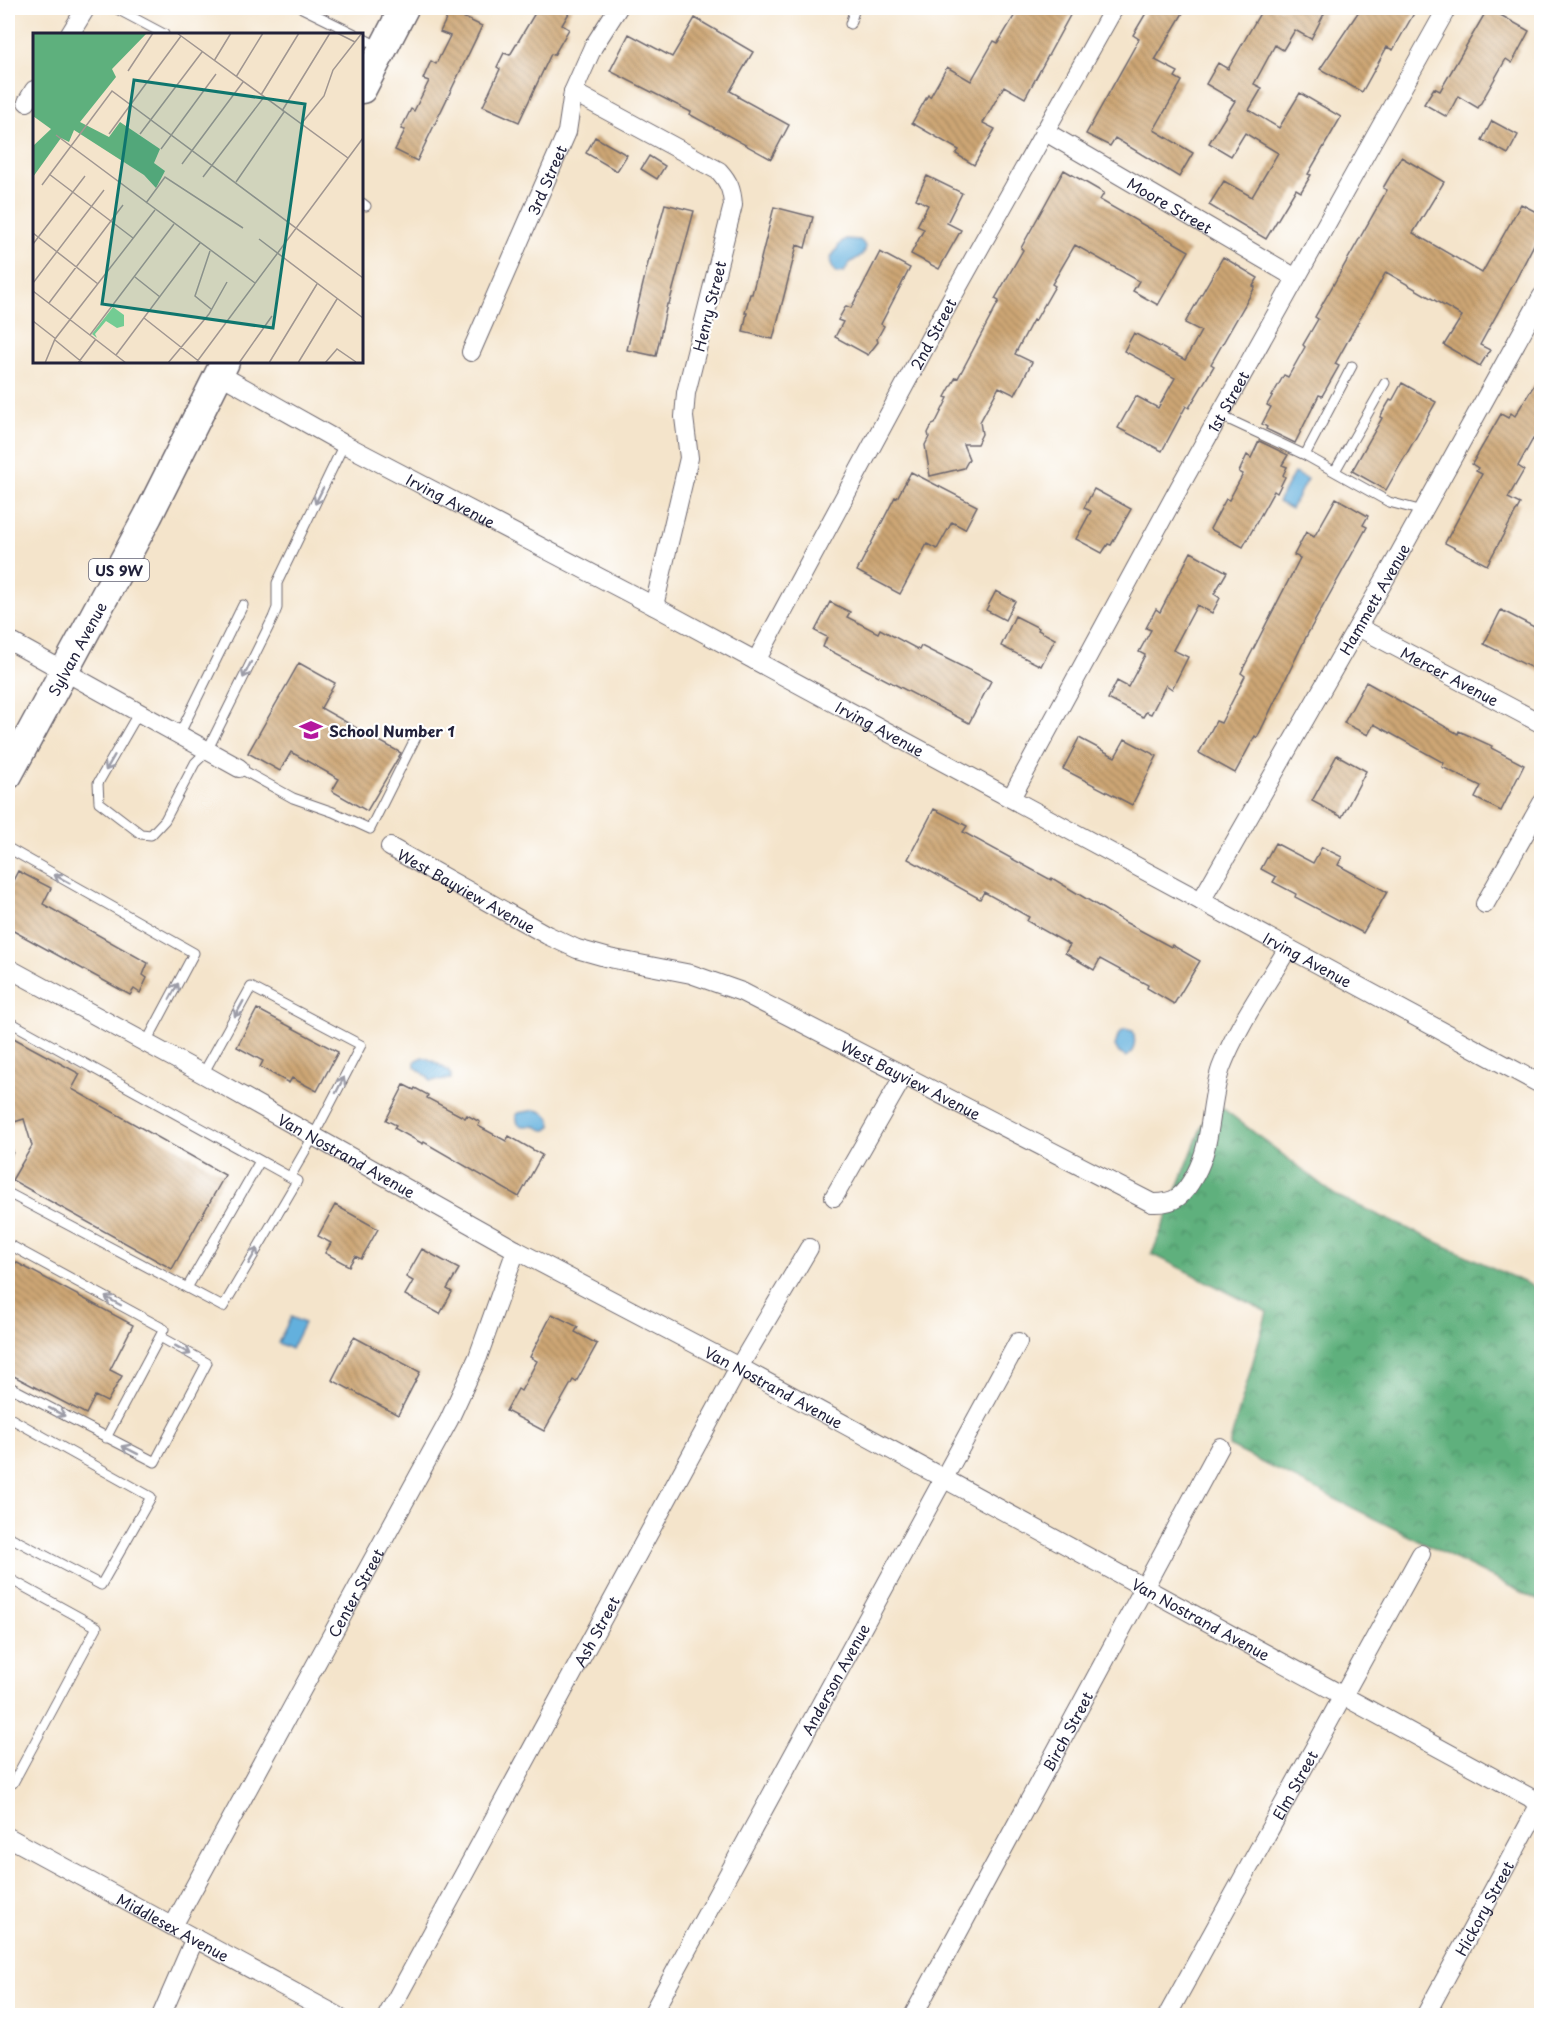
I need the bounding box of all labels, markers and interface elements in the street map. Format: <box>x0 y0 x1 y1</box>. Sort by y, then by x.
inset map <box>33 33 363 363</box>
street label: 3rd Street <box>521 141 572 219</box>
street label: Moore Street <box>1123 171 1217 238</box>
street label: Henry Street <box>687 258 731 354</box>
street label: 2nd Street <box>904 294 961 373</box>
street label: 1st Street <box>1201 366 1254 436</box>
street label: Irving Avenue <box>402 467 500 533</box>
one-way arrow <box>312 487 324 505</box>
street label: Hammett Avenue <box>1333 539 1415 659</box>
road number: US 9W <box>89 559 149 581</box>
street label: Sylvan Avenue <box>42 597 111 700</box>
street label: Mercer Avenue <box>1397 640 1503 711</box>
one-way arrow <box>241 661 252 679</box>
street label: Irving Avenue <box>832 695 929 761</box>
school or university icon: School Number 1 <box>298 717 324 743</box>
place label: School Number 1 <box>329 719 455 742</box>
one-way arrow <box>104 754 116 771</box>
street label: West Bayview Avenue <box>394 842 540 938</box>
one-way arrow <box>53 873 71 884</box>
street label: Irving Avenue <box>1259 925 1356 992</box>
one-way arrow <box>168 983 180 1000</box>
one-way arrow <box>233 1000 245 1017</box>
street label: West Bayview Avenue <box>837 1033 985 1125</box>
one-way arrow <box>334 1077 346 1094</box>
street label: Van Nostrand Avenue <box>274 1107 420 1203</box>
one-way arrow <box>247 1248 259 1265</box>
one-way arrow <box>105 1295 122 1307</box>
street label: Van Nostrand Avenue <box>701 1340 847 1433</box>
one-way arrow <box>174 1344 191 1356</box>
one-way arrow <box>47 1407 65 1418</box>
one-way arrow <box>122 1444 140 1455</box>
street label: Center Street <box>321 1544 389 1641</box>
street label: Van Nostrand Avenue <box>1128 1572 1274 1665</box>
street label: Ash Street <box>567 1592 624 1670</box>
street label: Anderson Avenue <box>795 1619 874 1739</box>
street label: Birch Street <box>1036 1687 1098 1775</box>
street label: Elm Street <box>1266 1746 1323 1824</box>
street label: Hickory Street <box>1448 1856 1519 1959</box>
street label: Middlesex Avenue <box>113 1887 233 1966</box>

